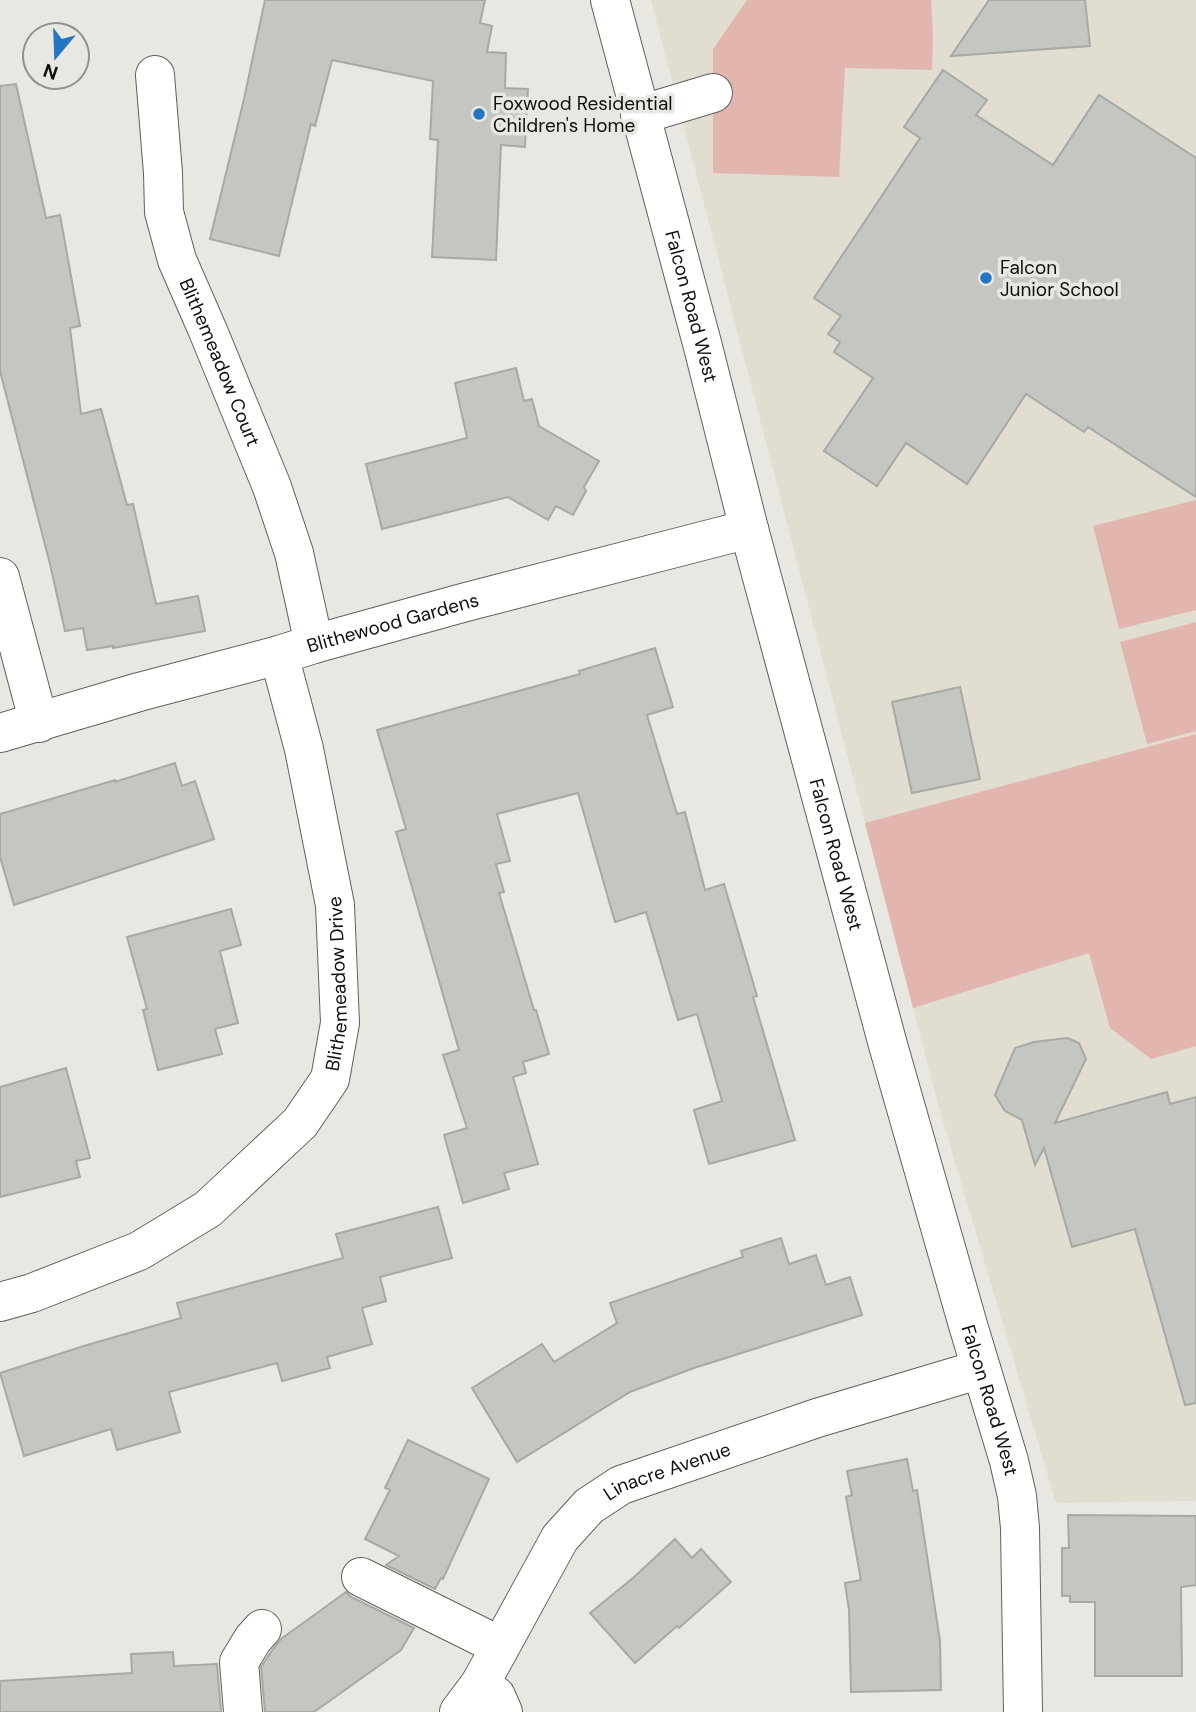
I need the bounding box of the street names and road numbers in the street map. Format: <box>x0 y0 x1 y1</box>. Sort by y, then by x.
street label: Falcon Road West <box>659 228 723 385</box>
street label: Blithemeadow Court <box>173 274 266 450</box>
street label: Blithewood Gardens <box>304 587 481 659</box>
street label: Falcon Road West <box>804 776 869 933</box>
street label: Blithemeadow Drive <box>320 894 353 1073</box>
street label: Falcon Road West <box>956 1322 1024 1478</box>
street label: Linacre Avenue <box>599 1436 734 1506</box>

